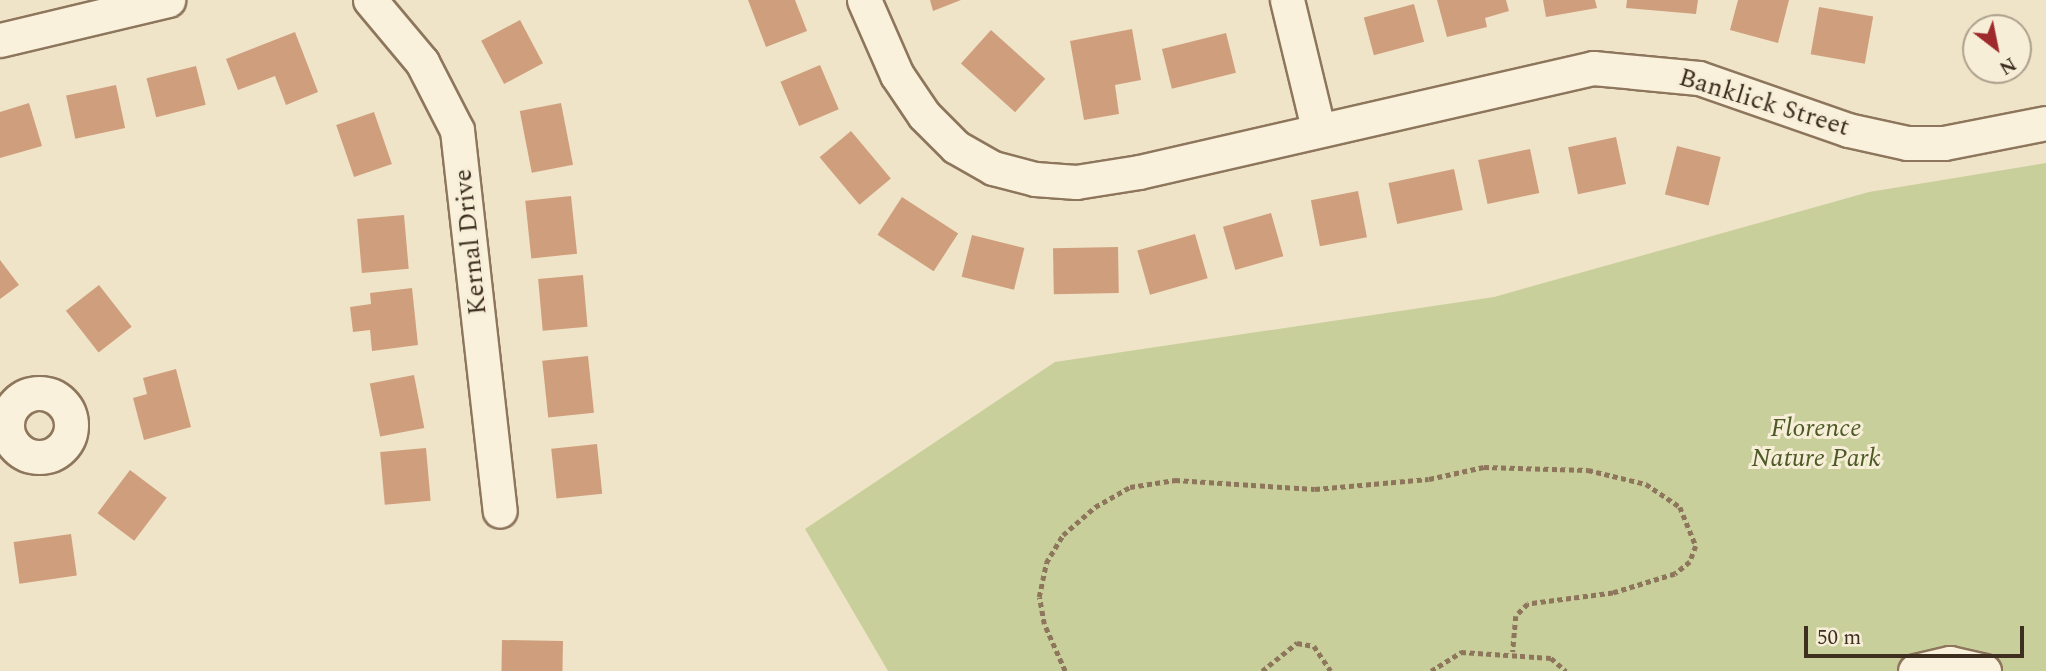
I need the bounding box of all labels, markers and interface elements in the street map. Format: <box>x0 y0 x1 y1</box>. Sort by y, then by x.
north arrow <box>1962 14 2032 84</box>
text: N <box>1993 49 2022 82</box>
street label: Banklick Street <box>1675 62 1853 144</box>
street label: Kernal Drive <box>448 168 494 316</box>
park label: Florence Nature Park <box>1751 413 1881 474</box>
scale bar <box>1808 612 2028 656</box>
text: 50 m <box>1817 622 1861 654</box>

